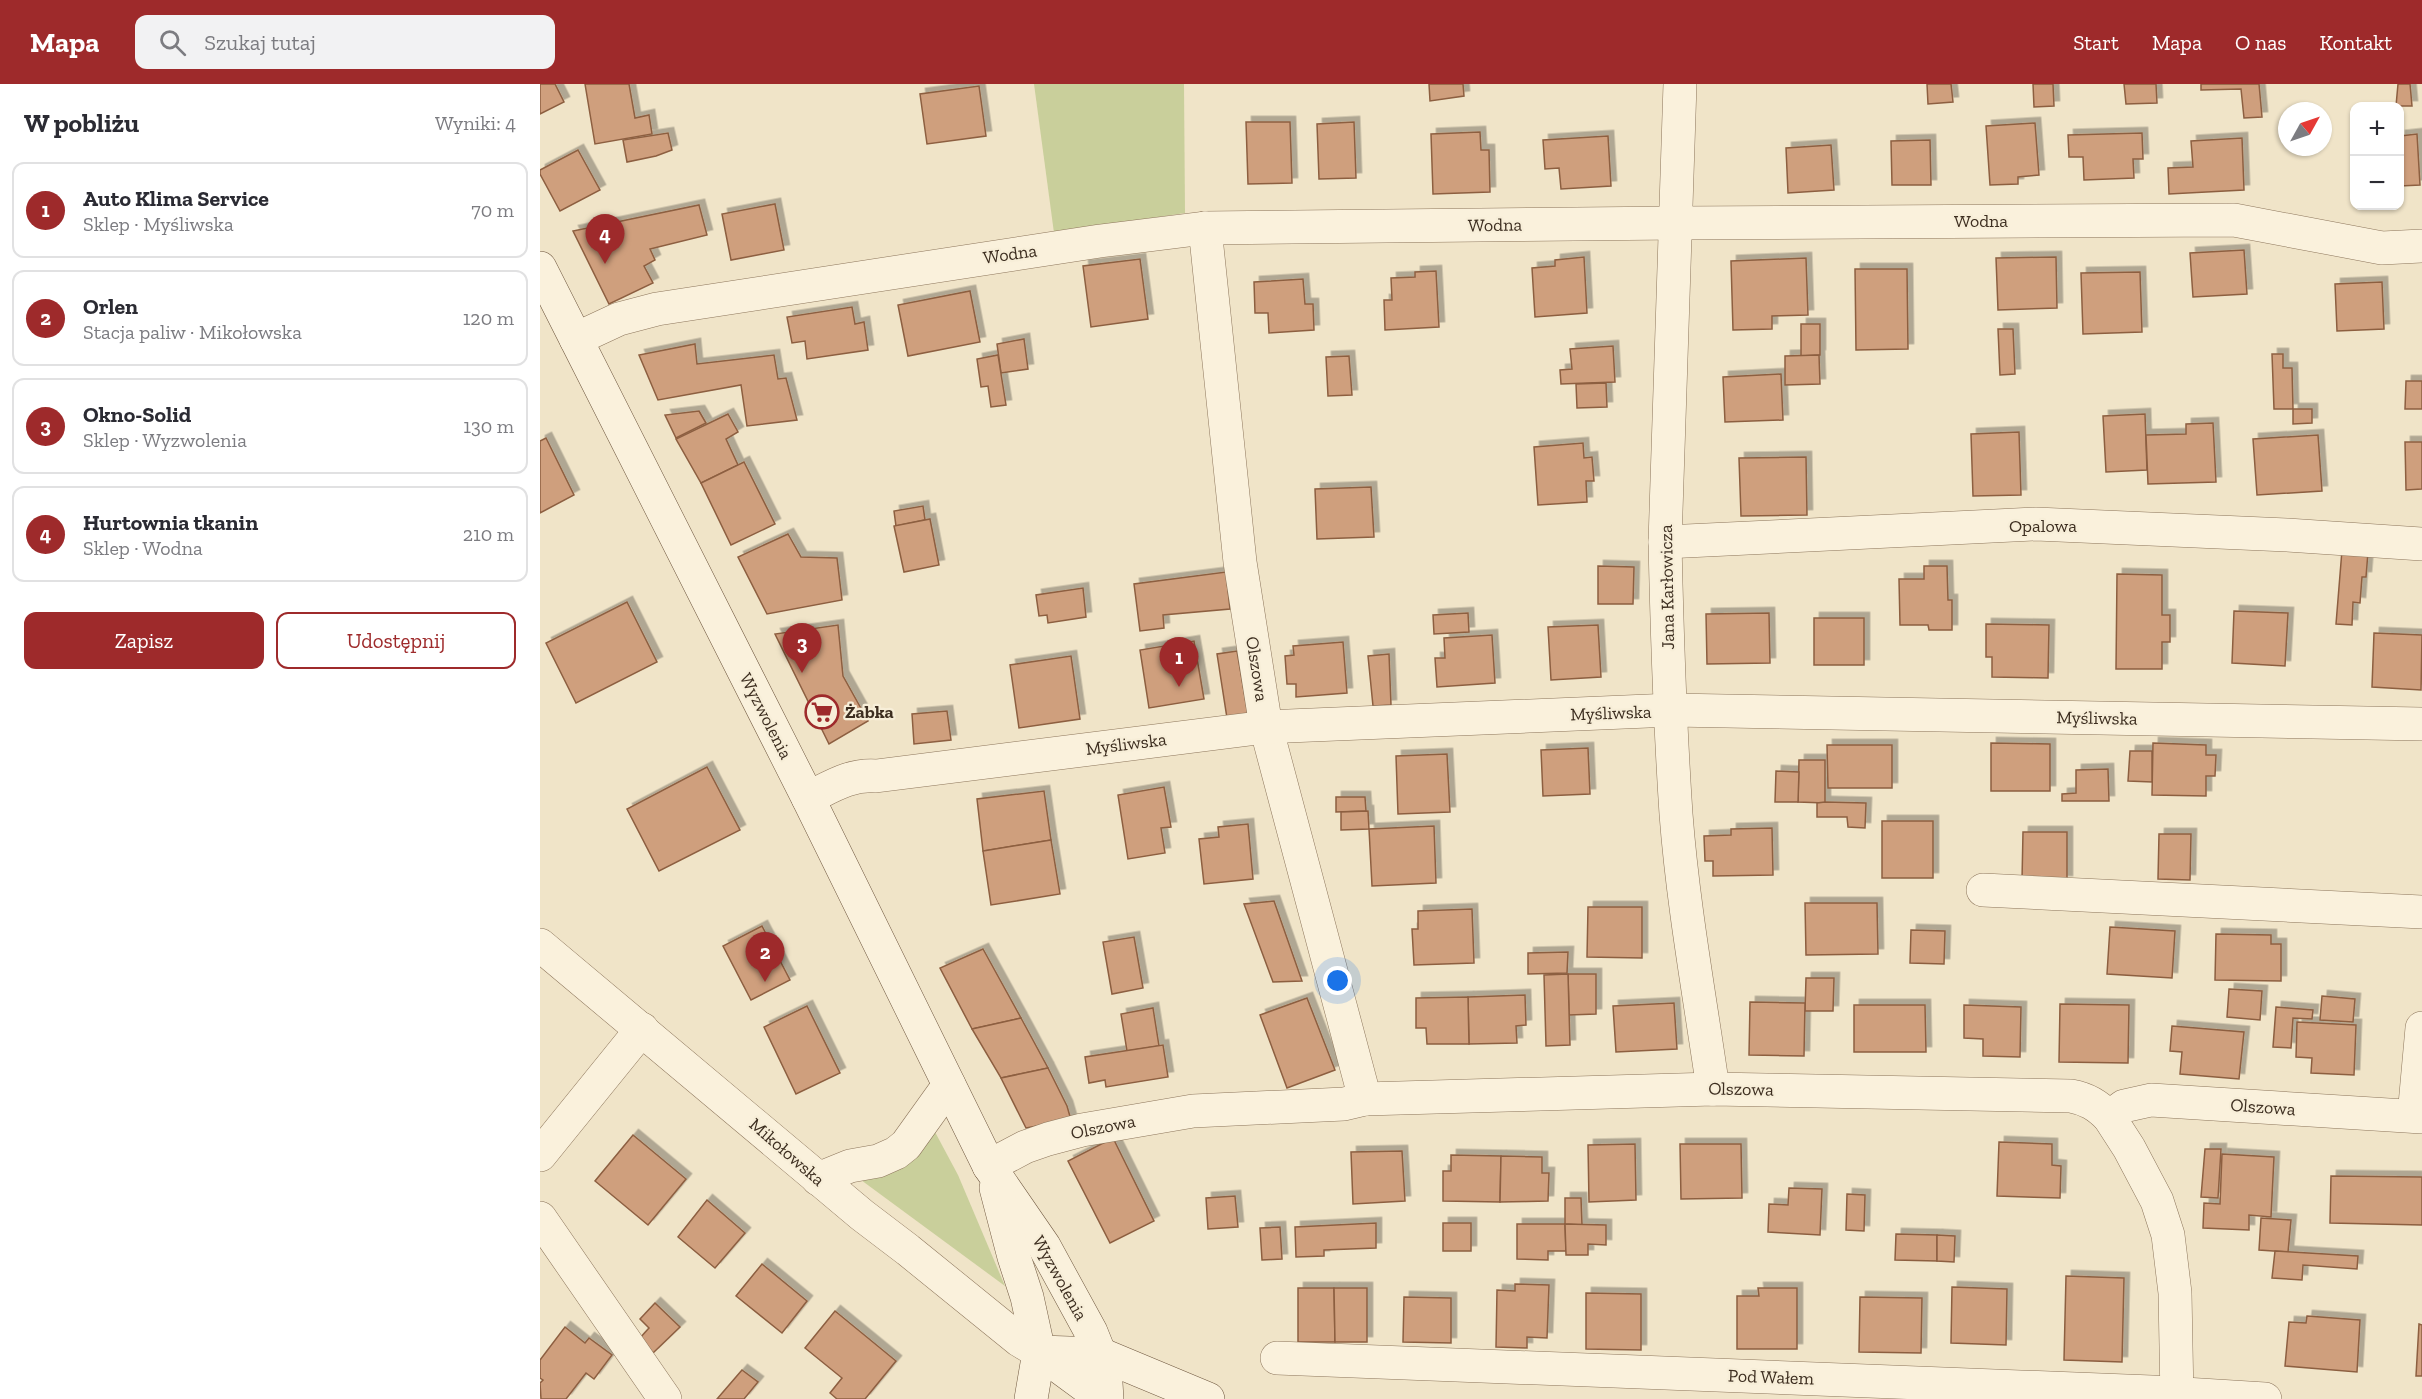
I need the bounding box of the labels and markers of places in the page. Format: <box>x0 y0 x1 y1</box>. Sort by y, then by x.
pin: 4 <box>586 214 624 264</box>
pin: 3 <box>782 624 822 673</box>
pin: 1 <box>1160 638 1198 687</box>
supermarket icon: Żabka <box>804 694 840 730</box>
place label: Żabka <box>845 701 894 723</box>
pin: 2 <box>746 932 784 982</box>

